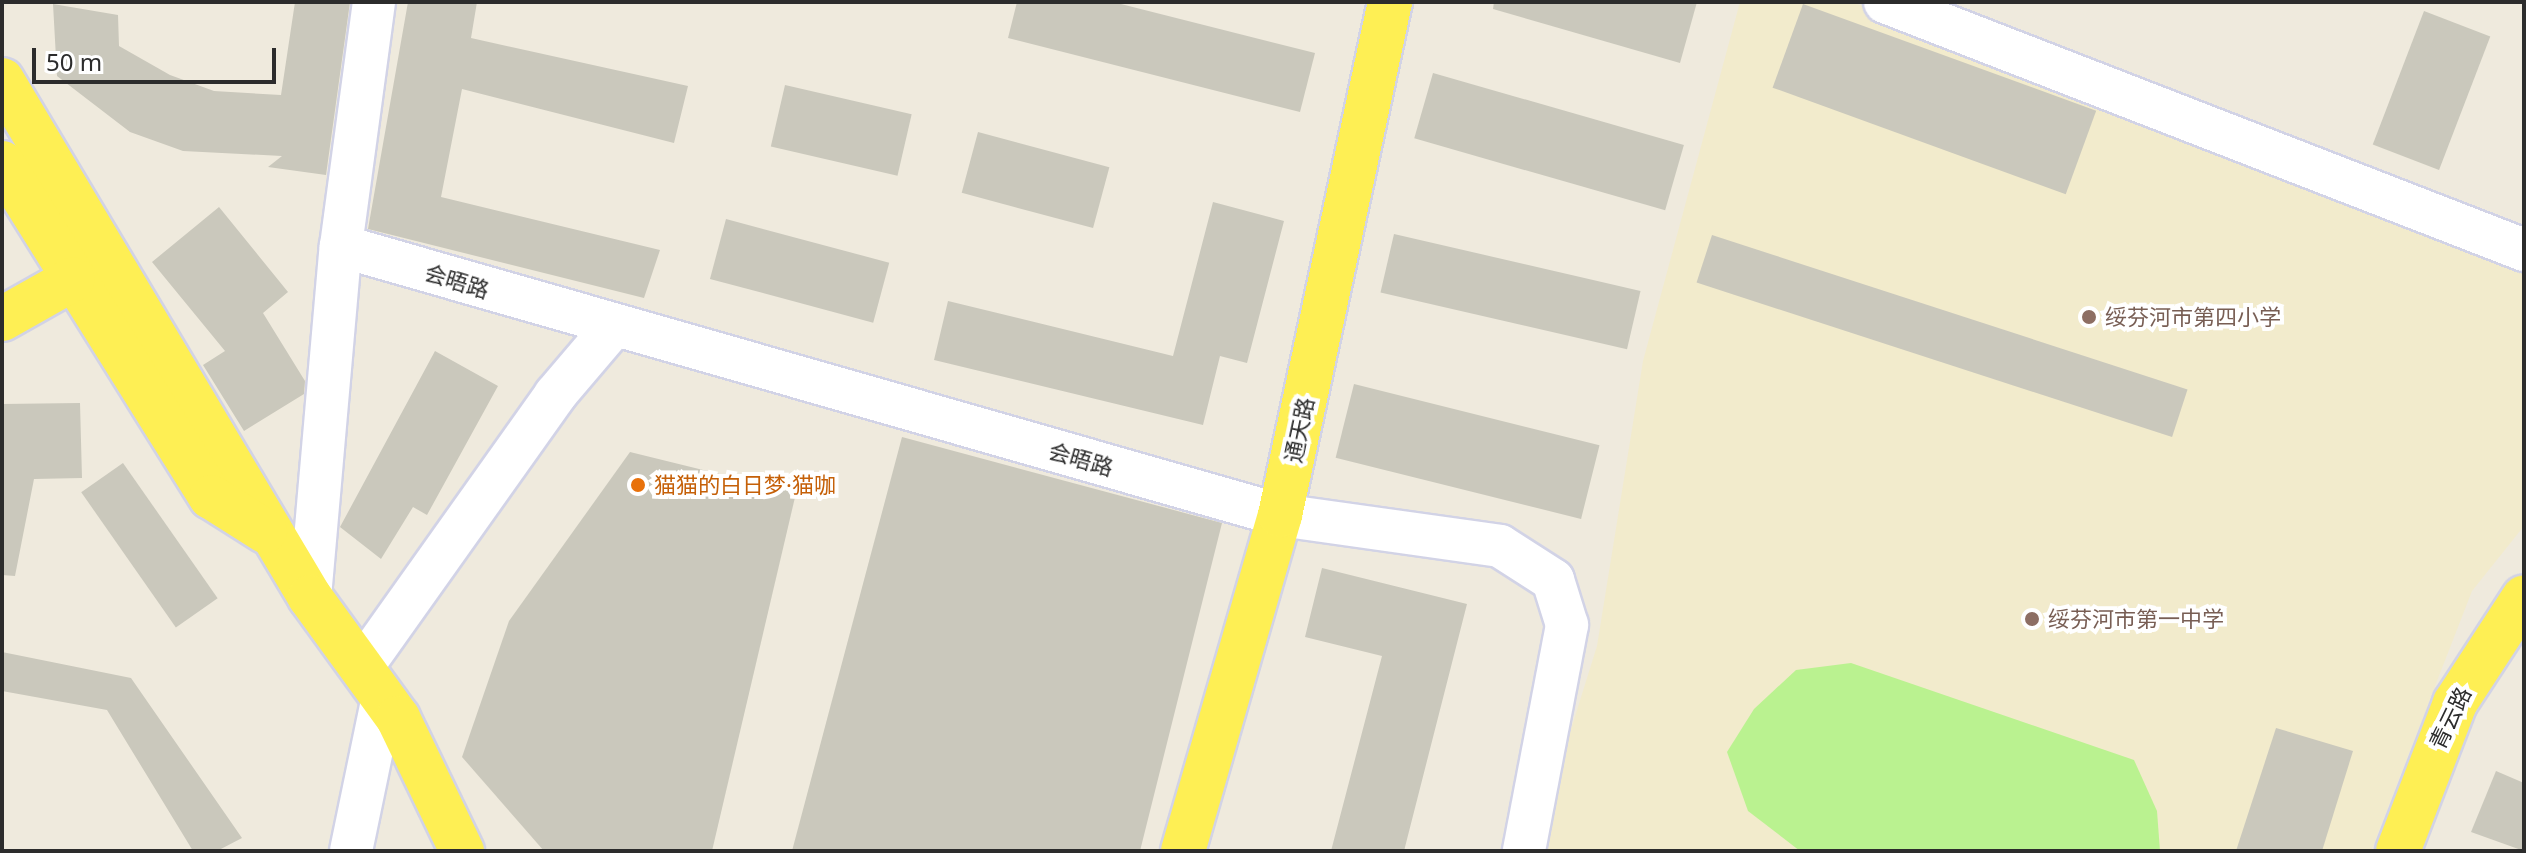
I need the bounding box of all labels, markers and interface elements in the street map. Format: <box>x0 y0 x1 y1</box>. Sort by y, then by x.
scale bar <box>36 32 280 82</box>
text: 50 m <box>46 45 102 78</box>
street label: 会晤路 <box>422 259 492 303</box>
place label: 绥芬河市第四小学 <box>2105 304 2281 330</box>
marker: 绥芬河市第四小学 <box>2080 308 2098 326</box>
street label: 通天路 <box>1279 395 1319 465</box>
street label: 会晤路 <box>1046 437 1116 481</box>
place label: 猫猫的白日梦·猫咖 <box>654 472 836 498</box>
marker: 猫猫的白日梦·猫咖 <box>629 476 647 494</box>
place label: 绥芬河市第一中学 <box>2048 606 2224 632</box>
marker: 绥芬河市第一中学 <box>2023 610 2041 628</box>
street label: 青云路 <box>2424 683 2476 753</box>

